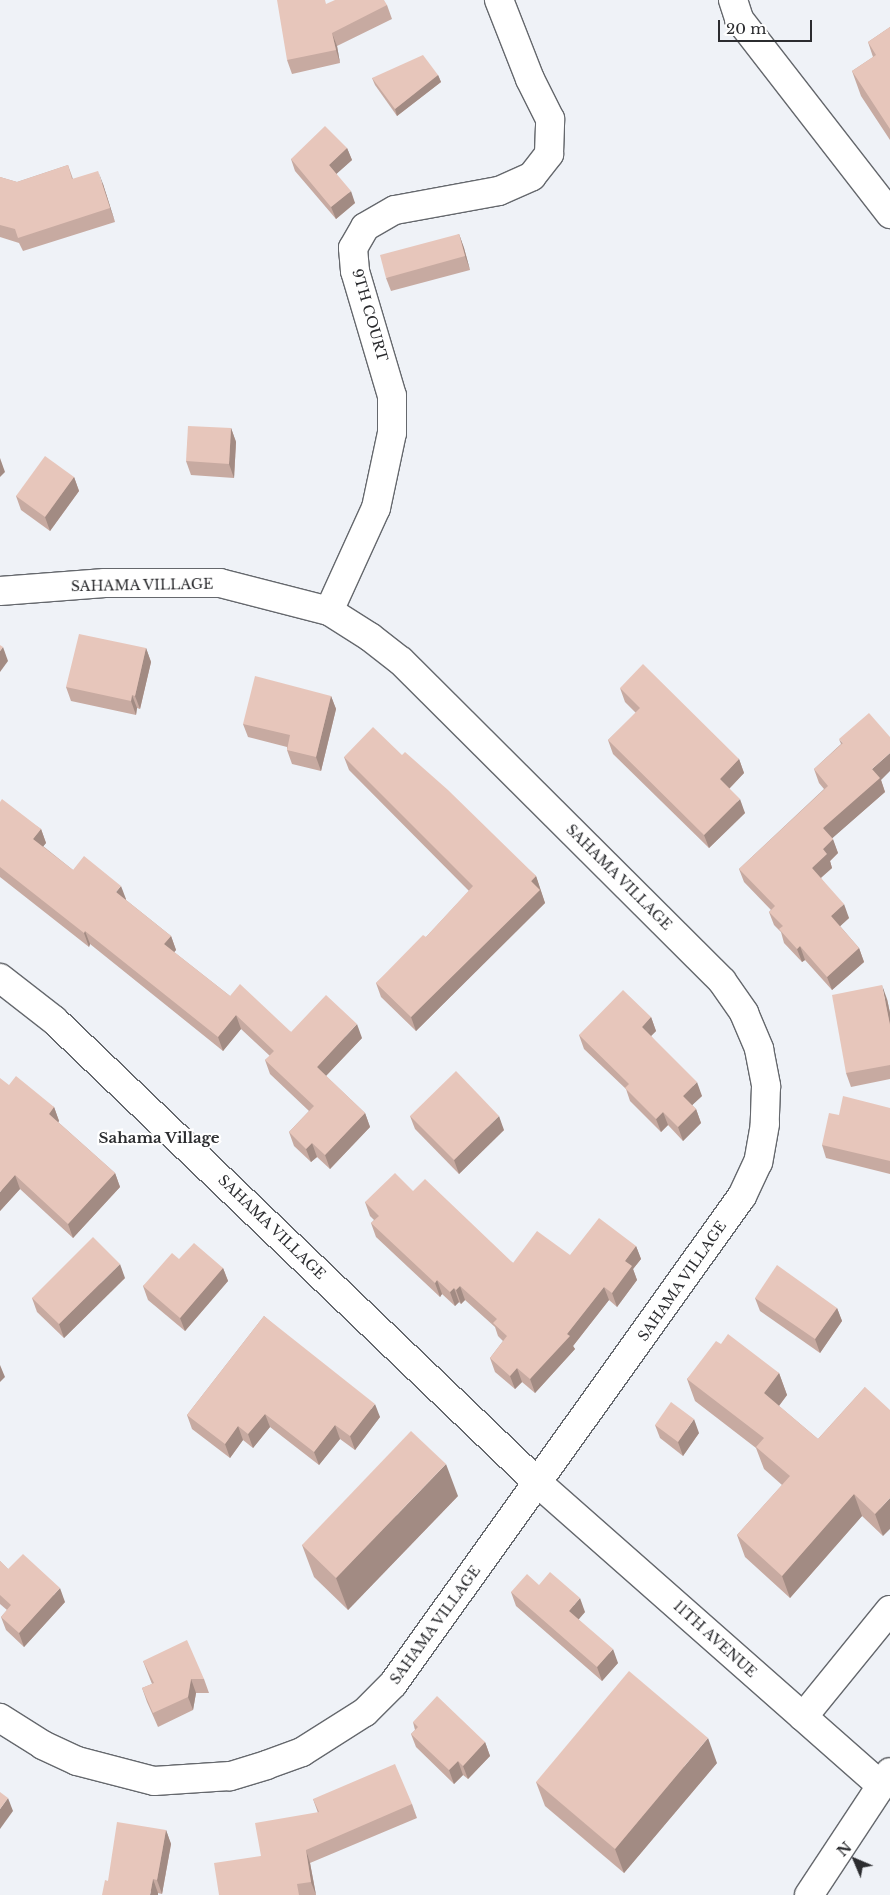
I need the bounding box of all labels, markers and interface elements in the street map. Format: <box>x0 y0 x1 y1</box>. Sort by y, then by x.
scale bar <box>720 10 814 42</box>
text: 20 m <box>726 19 766 38</box>
street label: 9TH COURT <box>349 267 391 363</box>
street label: SAHAMA VILLAGE <box>70 575 214 595</box>
street label: SAHAMA VILLAGE <box>562 820 676 934</box>
district label: Sahama Village <box>98 1129 220 1147</box>
street label: SAHAMA VILLAGE <box>215 1171 329 1283</box>
street label: SAHAMA VILLAGE <box>634 1217 730 1345</box>
street label: SAHAMA VILLAGE <box>386 1562 484 1688</box>
street label: 11TH AVENUE <box>670 1597 760 1681</box>
north arrow <box>830 1835 880 1885</box>
text: N <box>833 1838 855 1860</box>

